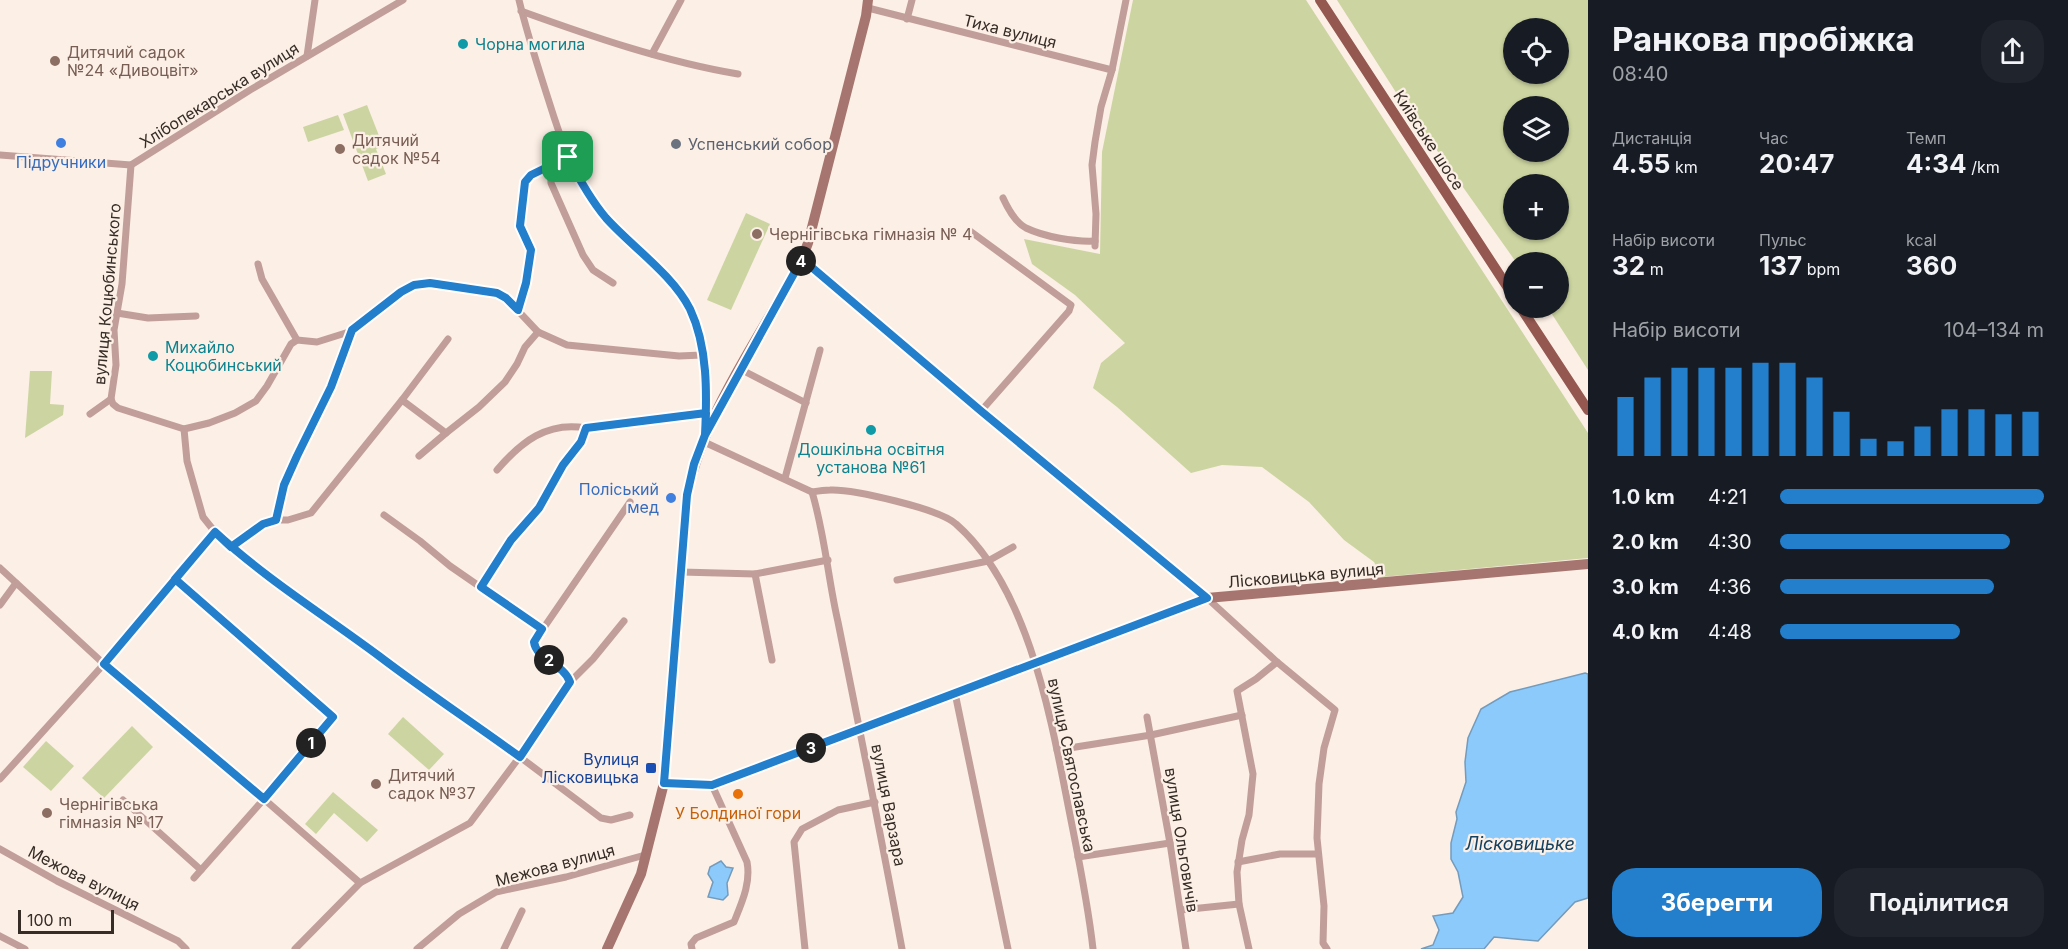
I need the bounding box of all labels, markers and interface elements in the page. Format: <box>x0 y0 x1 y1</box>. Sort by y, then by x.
street label: Тиха вулиця <box>961 10 1059 52</box>
map controls <box>1503 18 1569 318</box>
button: locate <box>1503 18 1569 84</box>
text: Ранкова пробіжка <box>1612 19 1915 59</box>
button: share <box>1981 20 2044 83</box>
place label: Чорна могила <box>475 34 585 54</box>
marker: Чорна могила <box>456 37 470 51</box>
street label: Хлібопекарська вулиця <box>136 38 302 152</box>
place label: Дитячий садок №24 «Дивоцвіт» <box>67 42 199 80</box>
marker: Дитячий садок №24 «Дивоцвіт» <box>48 54 62 68</box>
text: 08:40 <box>1612 62 1668 86</box>
street label: Київське шосе <box>1389 86 1469 194</box>
button: layers <box>1503 96 1569 162</box>
text: Дистанція <box>1612 128 1692 148</box>
text: Час <box>1759 128 1788 148</box>
text: Темп <box>1906 128 1946 148</box>
place label: Дитячий садок №54 <box>352 130 441 168</box>
pin <box>542 131 593 182</box>
place label: Успенський собор <box>688 134 832 154</box>
marker: Підручники <box>54 136 68 150</box>
marker: Успенський собор <box>669 137 683 151</box>
icon: arrive <box>551 140 584 173</box>
marker: Дитячий садок №54 <box>333 142 347 156</box>
text: 4.55 <box>1612 148 1670 179</box>
text: 20:47 <box>1759 148 1834 179</box>
text: 4:34 <box>1906 148 1967 179</box>
place label: Підручники <box>16 152 106 172</box>
text: km <box>1670 157 1698 177</box>
text: /km <box>1967 157 2000 177</box>
button: + <box>1503 174 1569 240</box>
street label: вулиця Коцюбинського <box>89 202 125 386</box>
place label: Чернігівська гімназія № 4 <box>769 224 972 244</box>
marker: Чернігівська гімназія № 4 <box>750 227 764 241</box>
text: Набір висоти <box>1612 230 1715 250</box>
text: Пульс <box>1759 230 1807 250</box>
text: kcal <box>1906 230 1937 250</box>
pin: 4 <box>786 246 816 276</box>
text: 32 <box>1612 250 1645 281</box>
text: 137 <box>1759 250 1802 281</box>
text: 360 <box>1906 250 1957 281</box>
text: 4 <box>796 251 806 271</box>
button: − <box>1503 252 1569 318</box>
text: m <box>1645 259 1664 279</box>
text: bpm <box>1802 259 1840 279</box>
text: Набір висоти <box>1612 318 1741 342</box>
text: 104–134 m <box>1944 318 2044 342</box>
place label: Михайло Коцюбинський <box>165 337 282 375</box>
marker: Михайло Коцюбинський <box>146 349 160 363</box>
marker: Дошкільна освітня установа №61 <box>864 423 878 437</box>
place label: Дошкільна освітня установа №61 <box>797 439 945 477</box>
place label: Поліський мед <box>579 479 659 517</box>
text: 1.0 km <box>1612 485 1675 509</box>
text: 4:21 <box>1708 485 1747 509</box>
marker: Поліський мед <box>664 491 678 505</box>
text: 2.0 km <box>1612 530 1679 554</box>
text: 4:30 <box>1708 530 1752 554</box>
street label: Лісковицька вулиця <box>1227 558 1385 592</box>
text: 3.0 km <box>1612 575 1679 599</box>
text: 4:36 <box>1708 575 1751 599</box>
text: 4.0 km <box>1612 620 1679 644</box>
text: 4:48 <box>1708 620 1752 644</box>
pin: 2 <box>534 645 564 675</box>
text: 2 <box>544 650 554 670</box>
street label: вулиця Святославська <box>1044 676 1100 854</box>
pin: 1 <box>296 728 326 758</box>
text: 1 <box>308 733 314 753</box>
pin: 3 <box>796 733 826 763</box>
text: 3 <box>806 738 816 758</box>
street label: вулиця Варзара <box>867 742 911 868</box>
place label: Вулиця Лісковицька <box>541 749 639 787</box>
marker: Вулиця Лісковицька <box>644 761 658 775</box>
place label: Дитячий садок №37 <box>388 765 476 803</box>
street label: вулиця Ольговичів <box>1161 766 1203 914</box>
marker: Дитячий садок №37 <box>369 777 383 791</box>
marker: У Болдиної гори <box>731 787 745 801</box>
place label: Чернігівська гімназія № 17 <box>59 794 164 832</box>
place label: У Болдиної гори <box>675 803 801 823</box>
marker: Чернігівська гімназія № 17 <box>40 806 54 820</box>
water label: Лісковицьке <box>1465 833 1575 854</box>
street label: Межова вулиця <box>493 839 617 891</box>
street label: Межова вулиця <box>25 841 143 915</box>
button: Зберегти <box>1612 868 1822 937</box>
button: Поділитися <box>1834 868 2044 937</box>
scale bar <box>18 907 114 934</box>
text: 100 m <box>27 910 72 930</box>

